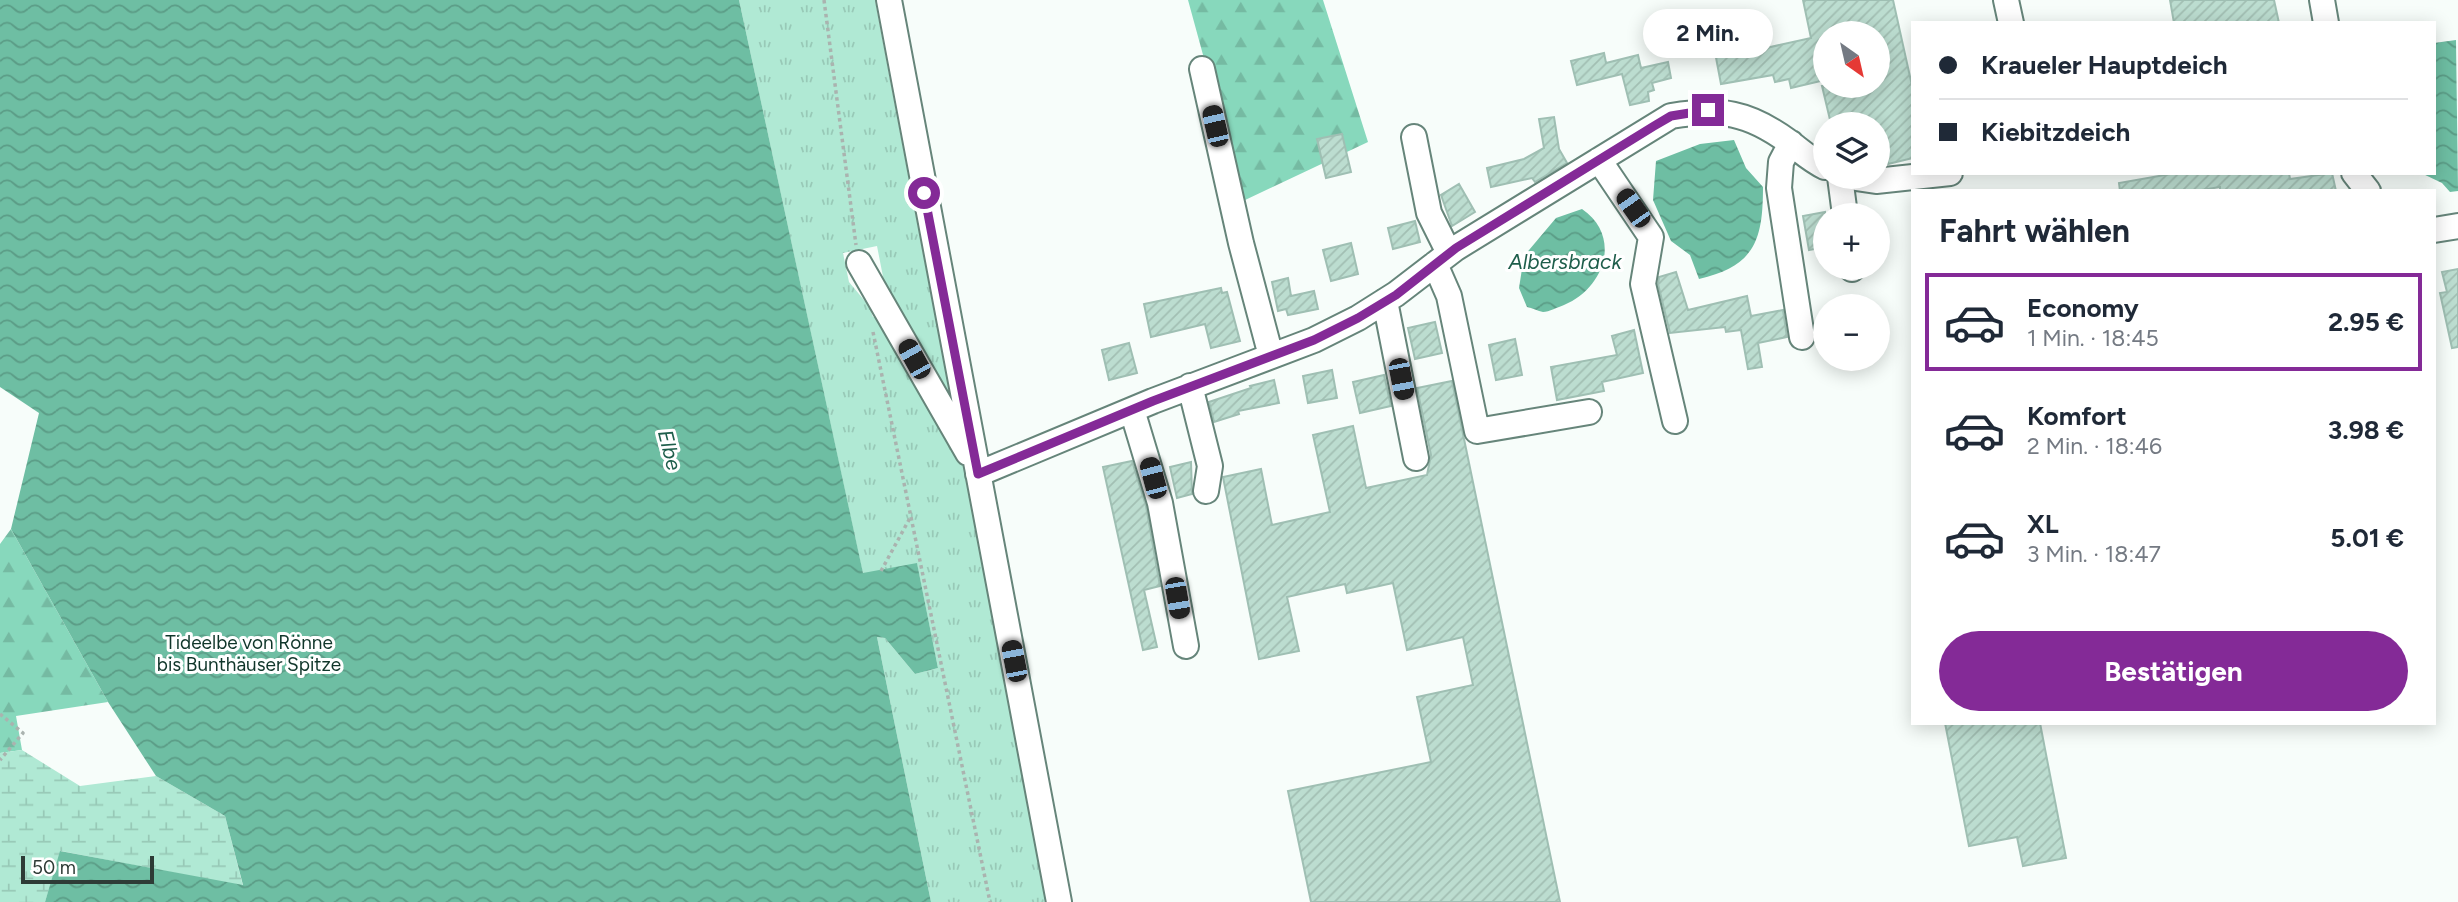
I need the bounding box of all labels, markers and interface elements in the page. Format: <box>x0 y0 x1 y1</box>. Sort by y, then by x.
callout: 2 Min. <box>1643 8 1773 57</box>
text: 2 Min. <box>1676 19 1740 47</box>
north arrow <box>1813 21 1890 98</box>
map controls <box>1813 21 1890 371</box>
text: Kraueler Hauptdeich <box>1981 49 2228 81</box>
route end <box>1692 94 1724 126</box>
car <box>1201 103 1230 149</box>
button: layers <box>1813 112 1890 189</box>
text: Kiebitzdeich <box>1981 116 2130 148</box>
route start <box>908 177 940 209</box>
car <box>1613 185 1654 231</box>
button: + <box>1813 203 1890 280</box>
text: Fahrt wählen <box>1939 212 2130 250</box>
water label: Albersbrack <box>1507 249 1622 274</box>
icon: car <box>1943 291 2006 354</box>
text: Economy <box>2027 292 2139 324</box>
button: − <box>1813 294 1890 371</box>
text: 2.95 € <box>2328 306 2404 338</box>
text: 1 Min. · 18:45 <box>2027 324 2159 352</box>
car <box>895 336 934 382</box>
car <box>1387 356 1416 402</box>
icon: car <box>1943 399 2006 462</box>
text: Komfort <box>2027 400 2127 432</box>
text: 3.98 € <box>2328 414 2404 446</box>
water label: Elbe <box>653 427 687 473</box>
text: 2 Min. · 18:46 <box>2027 432 2162 460</box>
car <box>1138 455 1169 501</box>
icon: car <box>1943 507 2006 570</box>
text: XL <box>2027 508 2059 540</box>
text: 5.01 € <box>2330 522 2404 554</box>
text: 3 Min. · 18:47 <box>2027 540 2161 568</box>
car <box>1164 575 1191 621</box>
park label: Tideelbe von Rönne bis Bunthäuser Spitze <box>157 631 341 676</box>
button: Bestätigen <box>1939 631 2408 711</box>
car <box>1000 638 1029 684</box>
scale bar <box>21 853 154 885</box>
text: 50 m <box>32 856 76 879</box>

